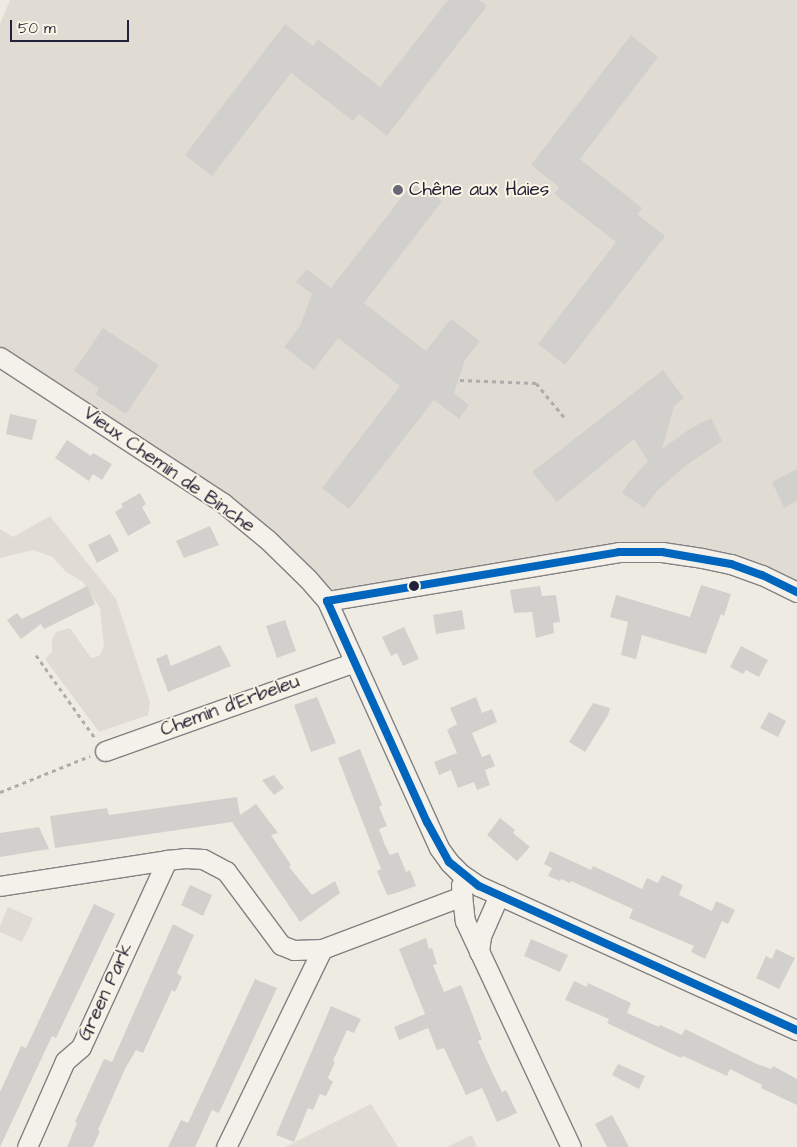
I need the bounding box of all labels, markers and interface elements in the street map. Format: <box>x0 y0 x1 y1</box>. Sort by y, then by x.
scale bar <box>12 10 131 42</box>
text: 50 m <box>18 18 56 39</box>
place label: Chêne aux Haies <box>409 179 549 201</box>
marker: Chêne aux Haies <box>391 183 405 197</box>
street label: Vieux Chemin de Binche <box>79 402 259 538</box>
unlabelled marker <box>409 581 419 591</box>
street label: Chemin d'Erbeleu <box>157 670 303 742</box>
street label: Green Park <box>73 939 139 1045</box>

